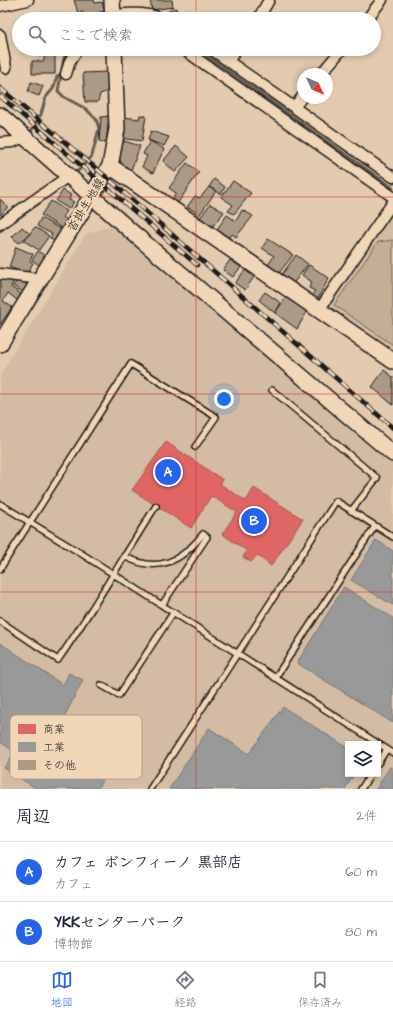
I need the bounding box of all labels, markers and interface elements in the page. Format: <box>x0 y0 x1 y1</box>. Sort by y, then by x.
search box <box>12 12 381 56</box>
icon: search <box>26 23 48 45</box>
text: ここで検索 <box>58 25 133 46</box>
north arrow <box>297 68 333 104</box>
street label: 沓掛生地線 <box>63 175 109 235</box>
your location <box>214 389 234 409</box>
pin: A <box>155 457 181 487</box>
pin: B <box>241 506 267 536</box>
legend <box>10 715 142 779</box>
text: 商業 <box>43 722 65 737</box>
text: 工業 <box>43 740 65 755</box>
map controls <box>345 741 381 777</box>
button: layers <box>345 741 381 777</box>
text: その他 <box>43 758 76 773</box>
text: 周辺 <box>16 805 50 829</box>
text: 2件 <box>357 807 377 825</box>
text: カフェ ボンフィーノ 黒部店 <box>54 852 242 873</box>
text: A <box>25 863 33 881</box>
text: 60 m <box>345 863 377 881</box>
text: カフェ <box>54 875 93 893</box>
text: YKKセンターパーク <box>54 912 185 933</box>
text: B <box>24 923 34 941</box>
text: 80 m <box>345 923 377 941</box>
text: 博物館 <box>54 935 93 953</box>
tab: 地図 <box>51 969 73 1010</box>
tab: 経路 <box>174 969 196 1010</box>
tab: 保存済み <box>298 969 342 1010</box>

